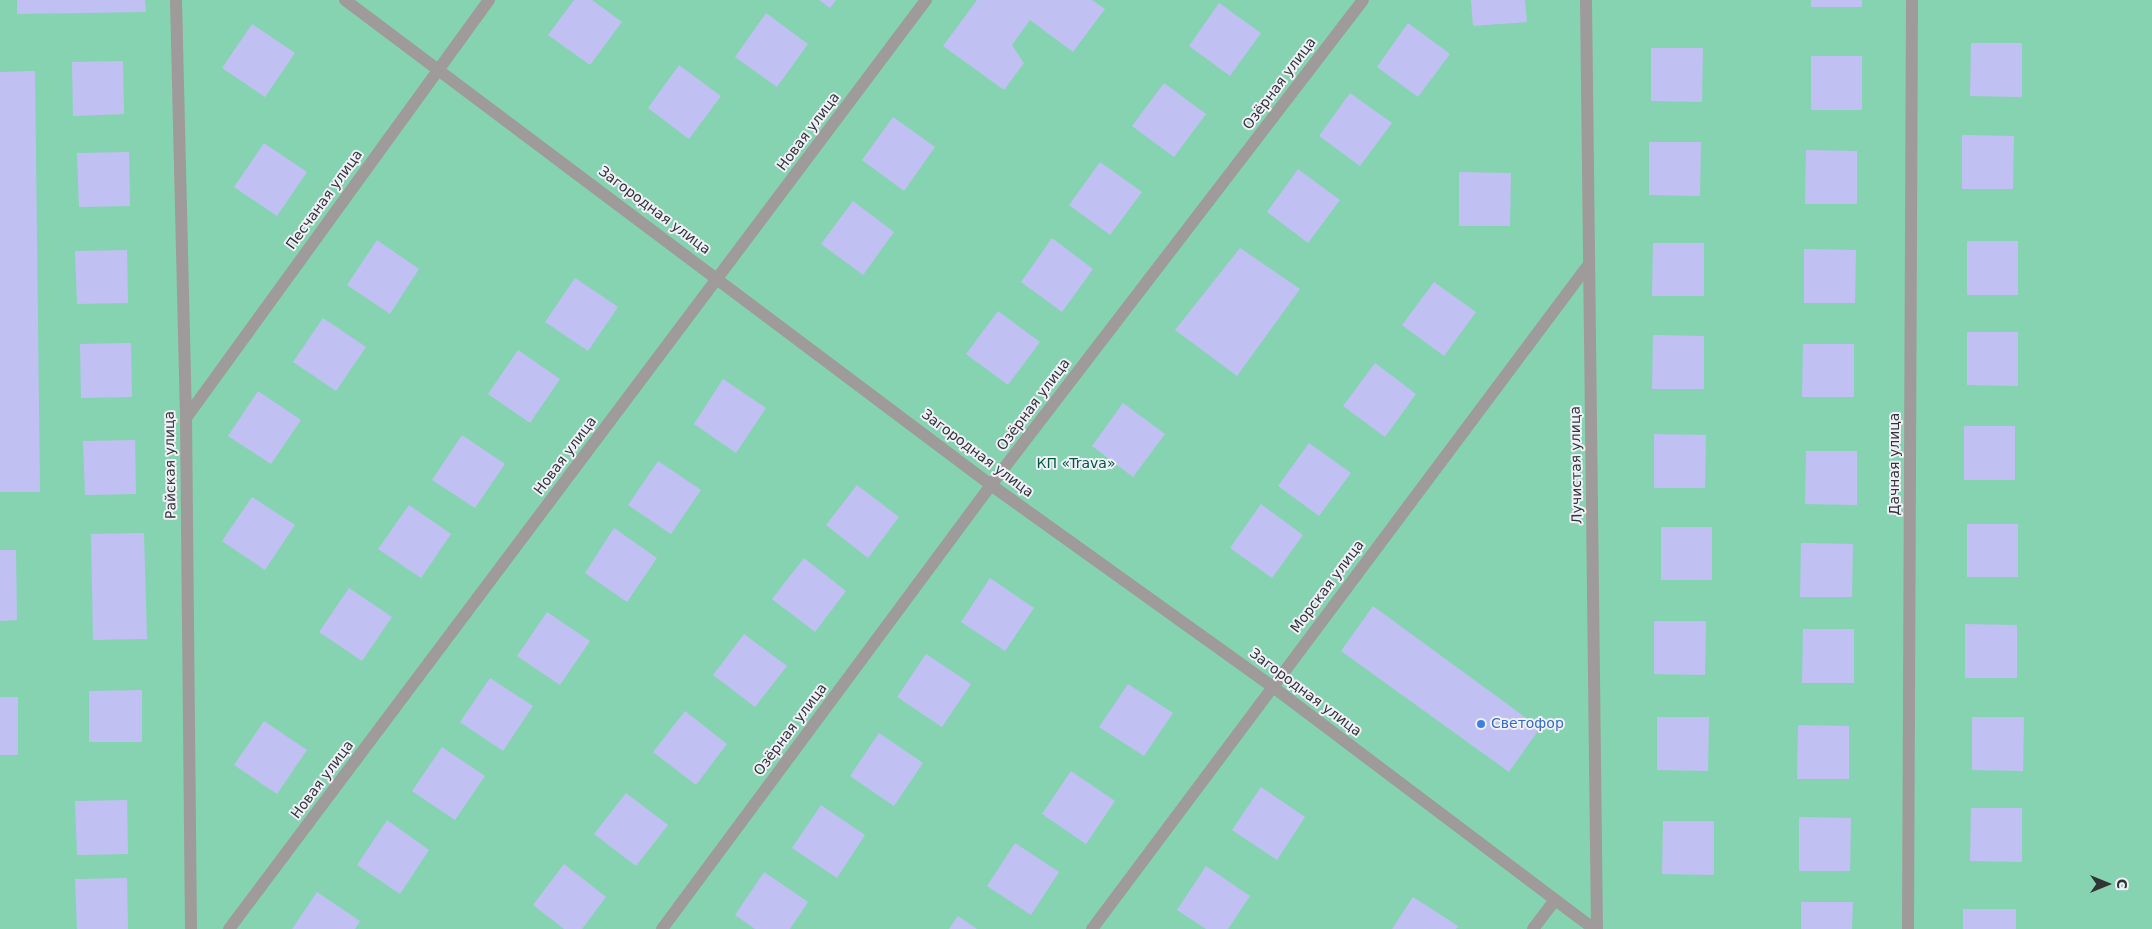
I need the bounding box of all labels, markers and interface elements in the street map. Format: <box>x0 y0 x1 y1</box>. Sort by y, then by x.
street label: Озёрная улица <box>1240 35 1320 133</box>
street label: Новая улица <box>774 90 844 174</box>
street label: Песчаная улица <box>283 147 367 253</box>
street label: Загородная улица <box>595 163 713 259</box>
street label: Озёрная улица <box>994 356 1074 454</box>
street label: Загородная улица <box>918 406 1036 502</box>
street label: Лучистая улица <box>1568 406 1586 524</box>
street label: Райская улица <box>162 411 180 519</box>
street label: Дачная улица <box>1887 413 1903 515</box>
street label: Новая улица <box>531 414 601 498</box>
park label: КП «Trava» <box>1037 456 1115 472</box>
street label: Морская улица <box>1288 537 1368 637</box>
street label: Загородная улица <box>1246 645 1364 741</box>
street label: Озёрная улица <box>751 681 831 779</box>
place label: Светофор <box>1491 716 1564 732</box>
marker: Светофор <box>1475 718 1487 730</box>
street label: Новая улица <box>288 738 358 822</box>
north arrow <box>2082 859 2132 909</box>
text: С <box>2114 879 2130 889</box>

